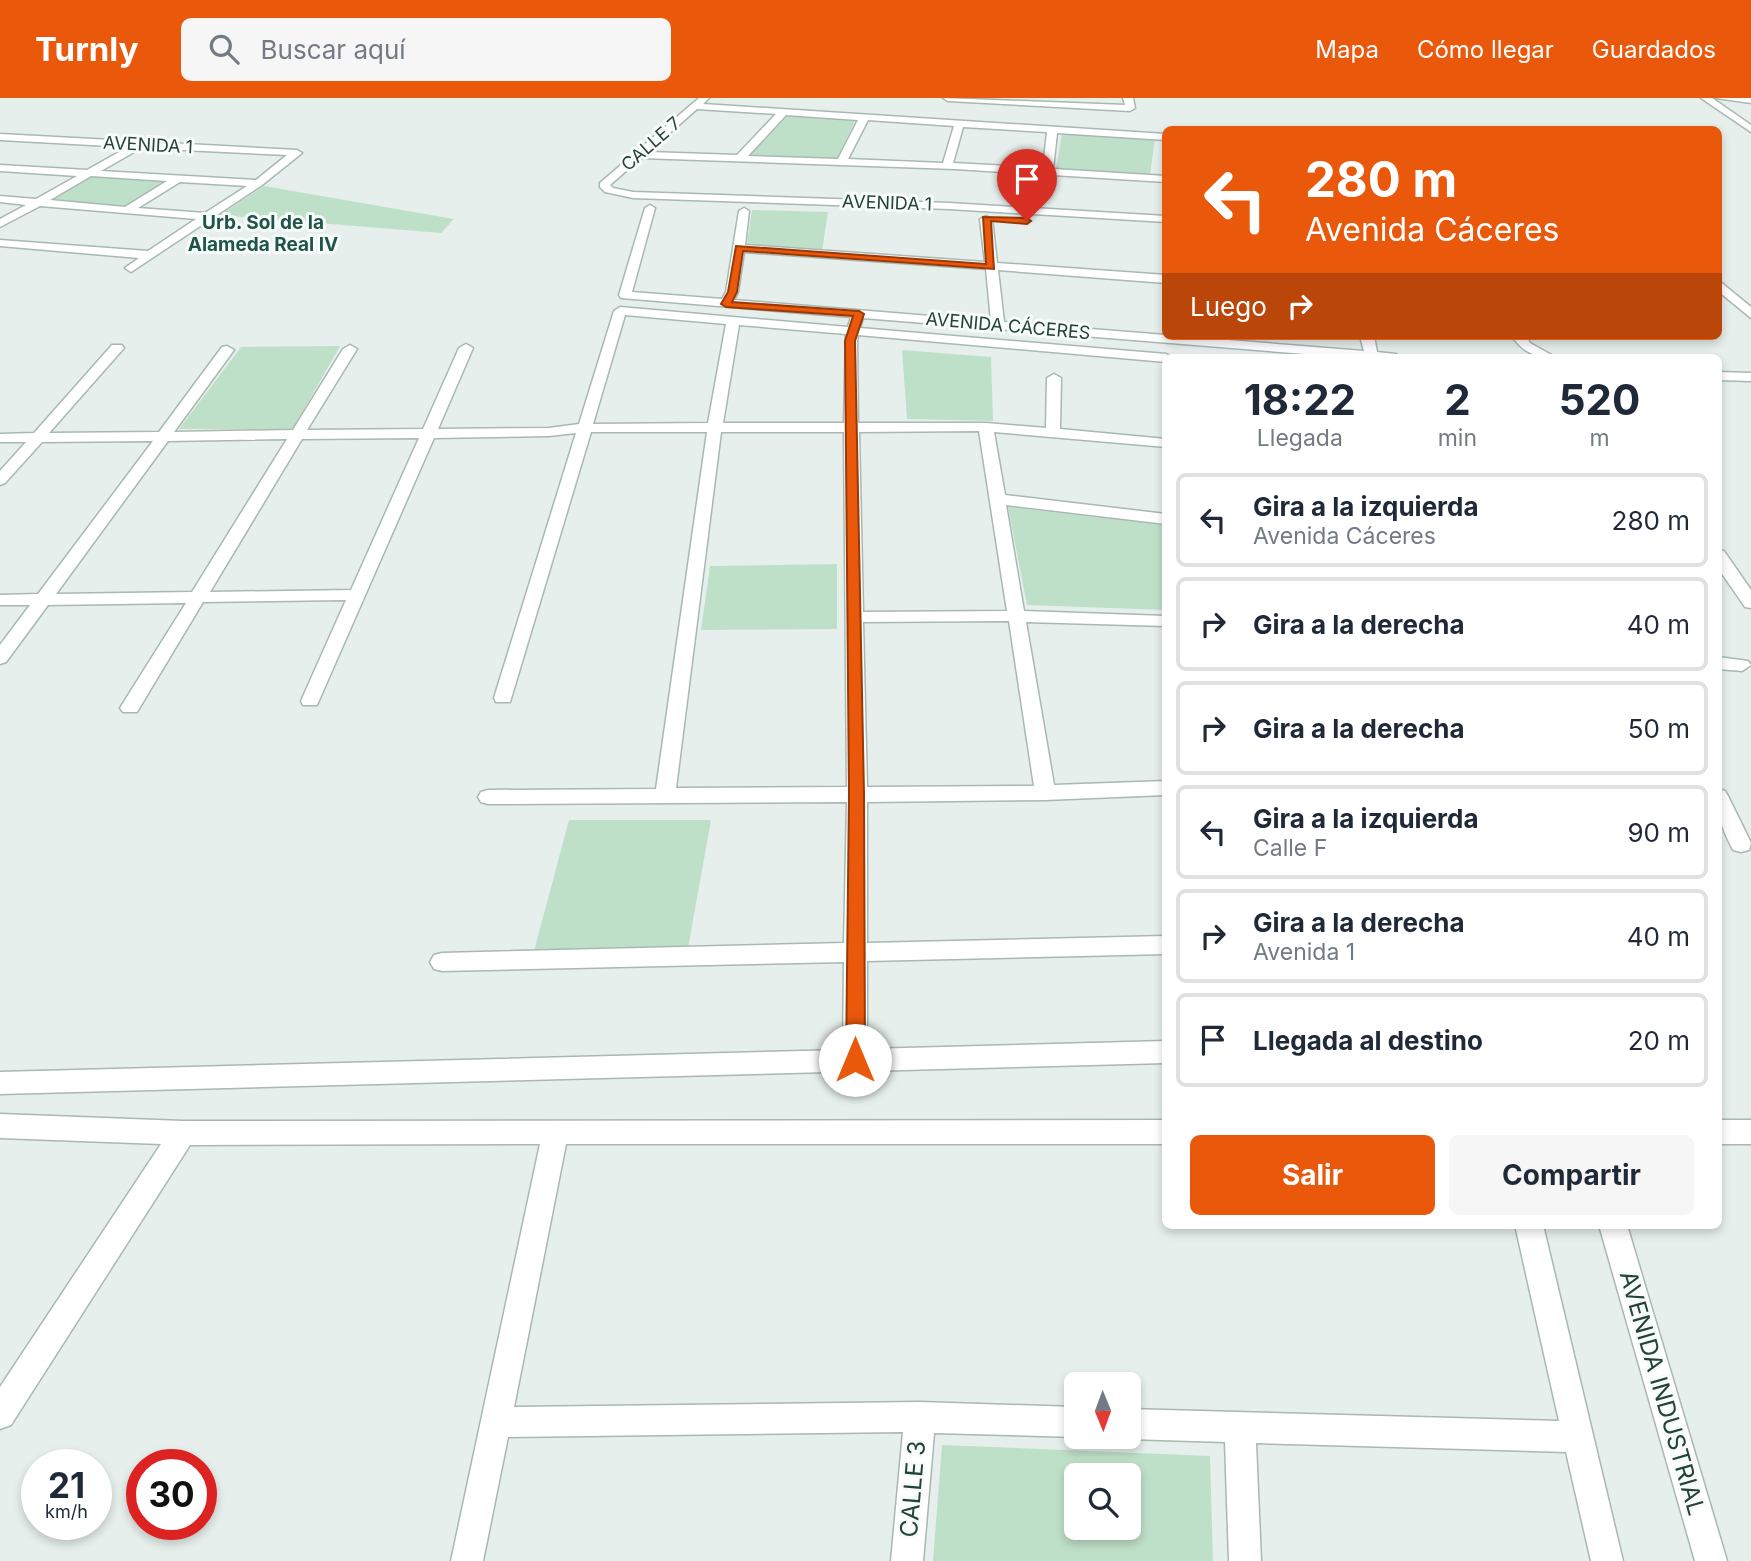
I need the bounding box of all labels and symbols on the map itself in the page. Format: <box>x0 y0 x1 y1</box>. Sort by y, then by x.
street label: CALLE 7 <box>617 112 685 175</box>
street label: AVENIDA 1 <box>103 132 194 157</box>
pin <box>997 149 1057 221</box>
street label: AVENIDA 1 <box>842 190 932 215</box>
district label: Urb. Sol de la Alameda Real IV <box>188 211 338 256</box>
street label: AVENIDA CÁCERES <box>925 307 1091 343</box>
position arrow <box>818 1023 892 1097</box>
street label: AVENIDA INDUSTRIAL <box>1614 1267 1711 1518</box>
north arrow <box>1064 1372 1141 1449</box>
street label: CALLE 3 <box>894 1439 931 1538</box>
speed limit sign: 30 <box>126 1449 217 1540</box>

